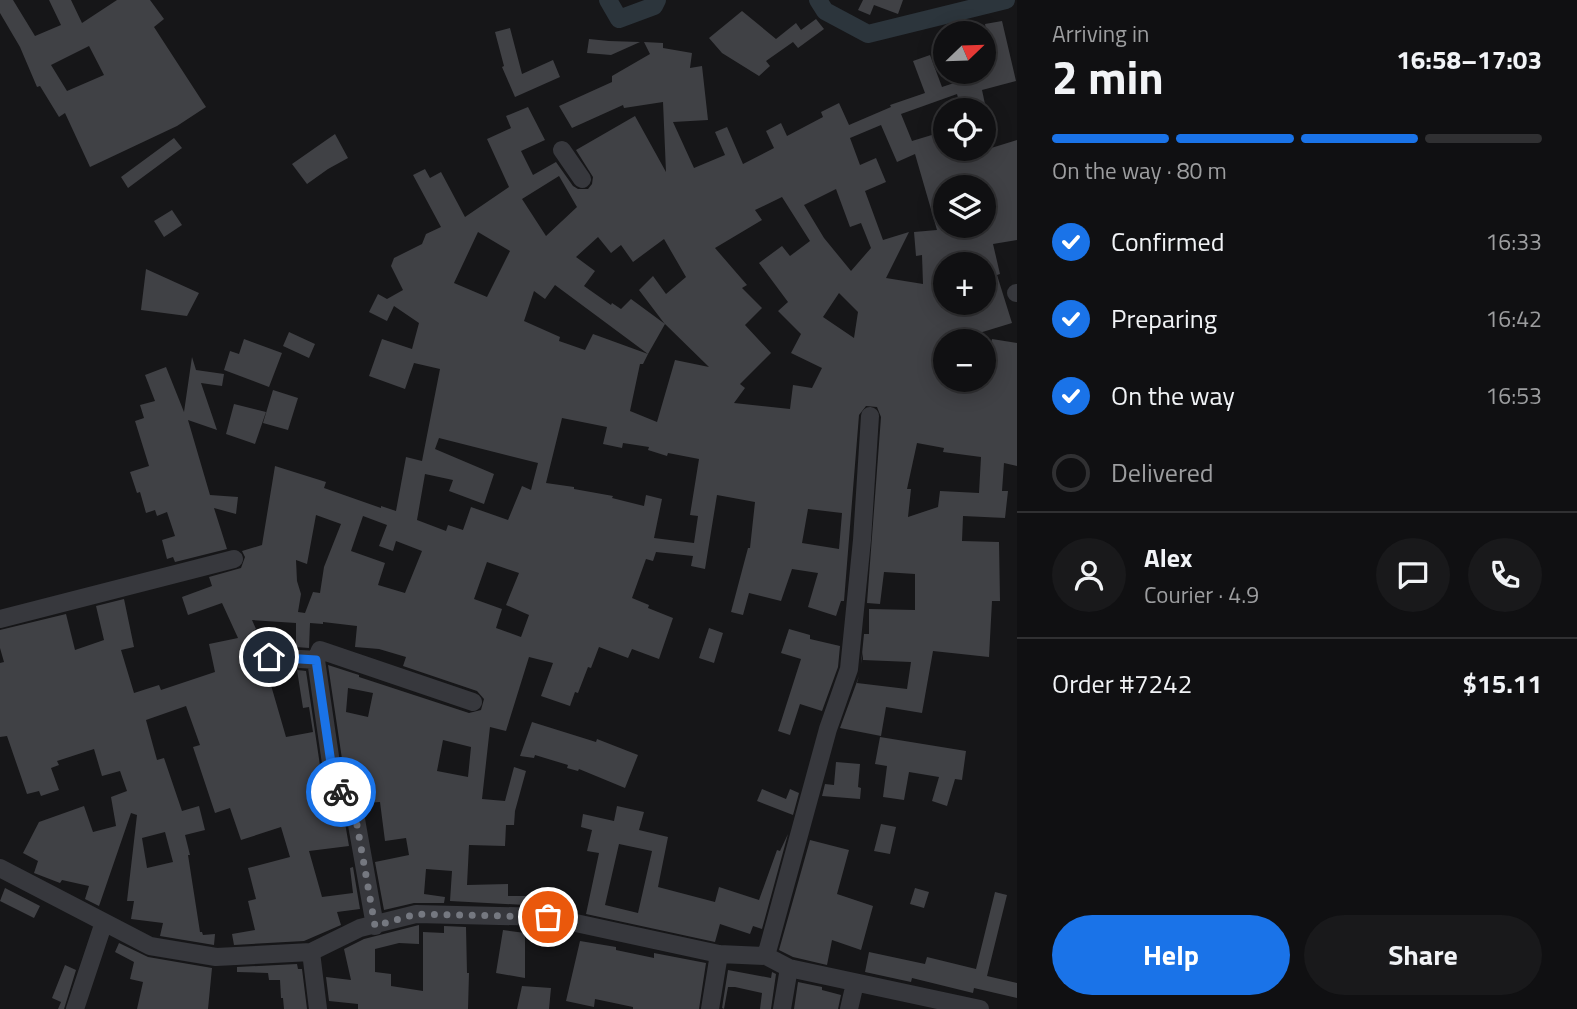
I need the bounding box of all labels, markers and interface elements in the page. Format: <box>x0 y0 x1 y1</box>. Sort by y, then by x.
text: Arriving in <box>1052 16 1149 51</box>
north arrow <box>933 21 996 84</box>
map controls <box>933 21 996 392</box>
text: 16:58–17:03 <box>1396 40 1542 79</box>
text: 2 min <box>1052 42 1164 112</box>
button: locate <box>933 98 996 161</box>
text: On the way · 80 m <box>1052 153 1227 188</box>
button: layers <box>933 175 996 238</box>
text: Confirmed <box>1111 222 1225 261</box>
icon: check <box>1052 223 1090 261</box>
text: 16:33 <box>1485 224 1542 259</box>
button: + <box>933 252 996 315</box>
text: Preparing <box>1111 299 1217 338</box>
icon: check <box>1052 300 1090 338</box>
text: 16:42 <box>1485 301 1542 336</box>
button: − <box>933 329 996 392</box>
text: On the way <box>1111 376 1235 415</box>
icon: check <box>1052 377 1090 415</box>
text: 16:53 <box>1485 378 1542 413</box>
text: Delivered <box>1111 453 1214 492</box>
button: person <box>1052 538 1126 612</box>
text: Alex <box>1144 538 1192 577</box>
button: chat <box>1376 538 1450 612</box>
button: phone <box>1468 538 1542 612</box>
text: Courier · 4.9 <box>1144 577 1259 612</box>
pin <box>239 627 299 687</box>
icon: home <box>250 638 288 676</box>
text: Order #7242 <box>1052 664 1192 703</box>
text: $15.11 <box>1463 664 1542 703</box>
courier <box>306 757 376 827</box>
icon: bike <box>322 773 360 811</box>
pin <box>518 887 578 947</box>
icon: bag <box>529 898 567 936</box>
button: Help <box>1052 915 1290 995</box>
button: Share <box>1304 915 1542 995</box>

